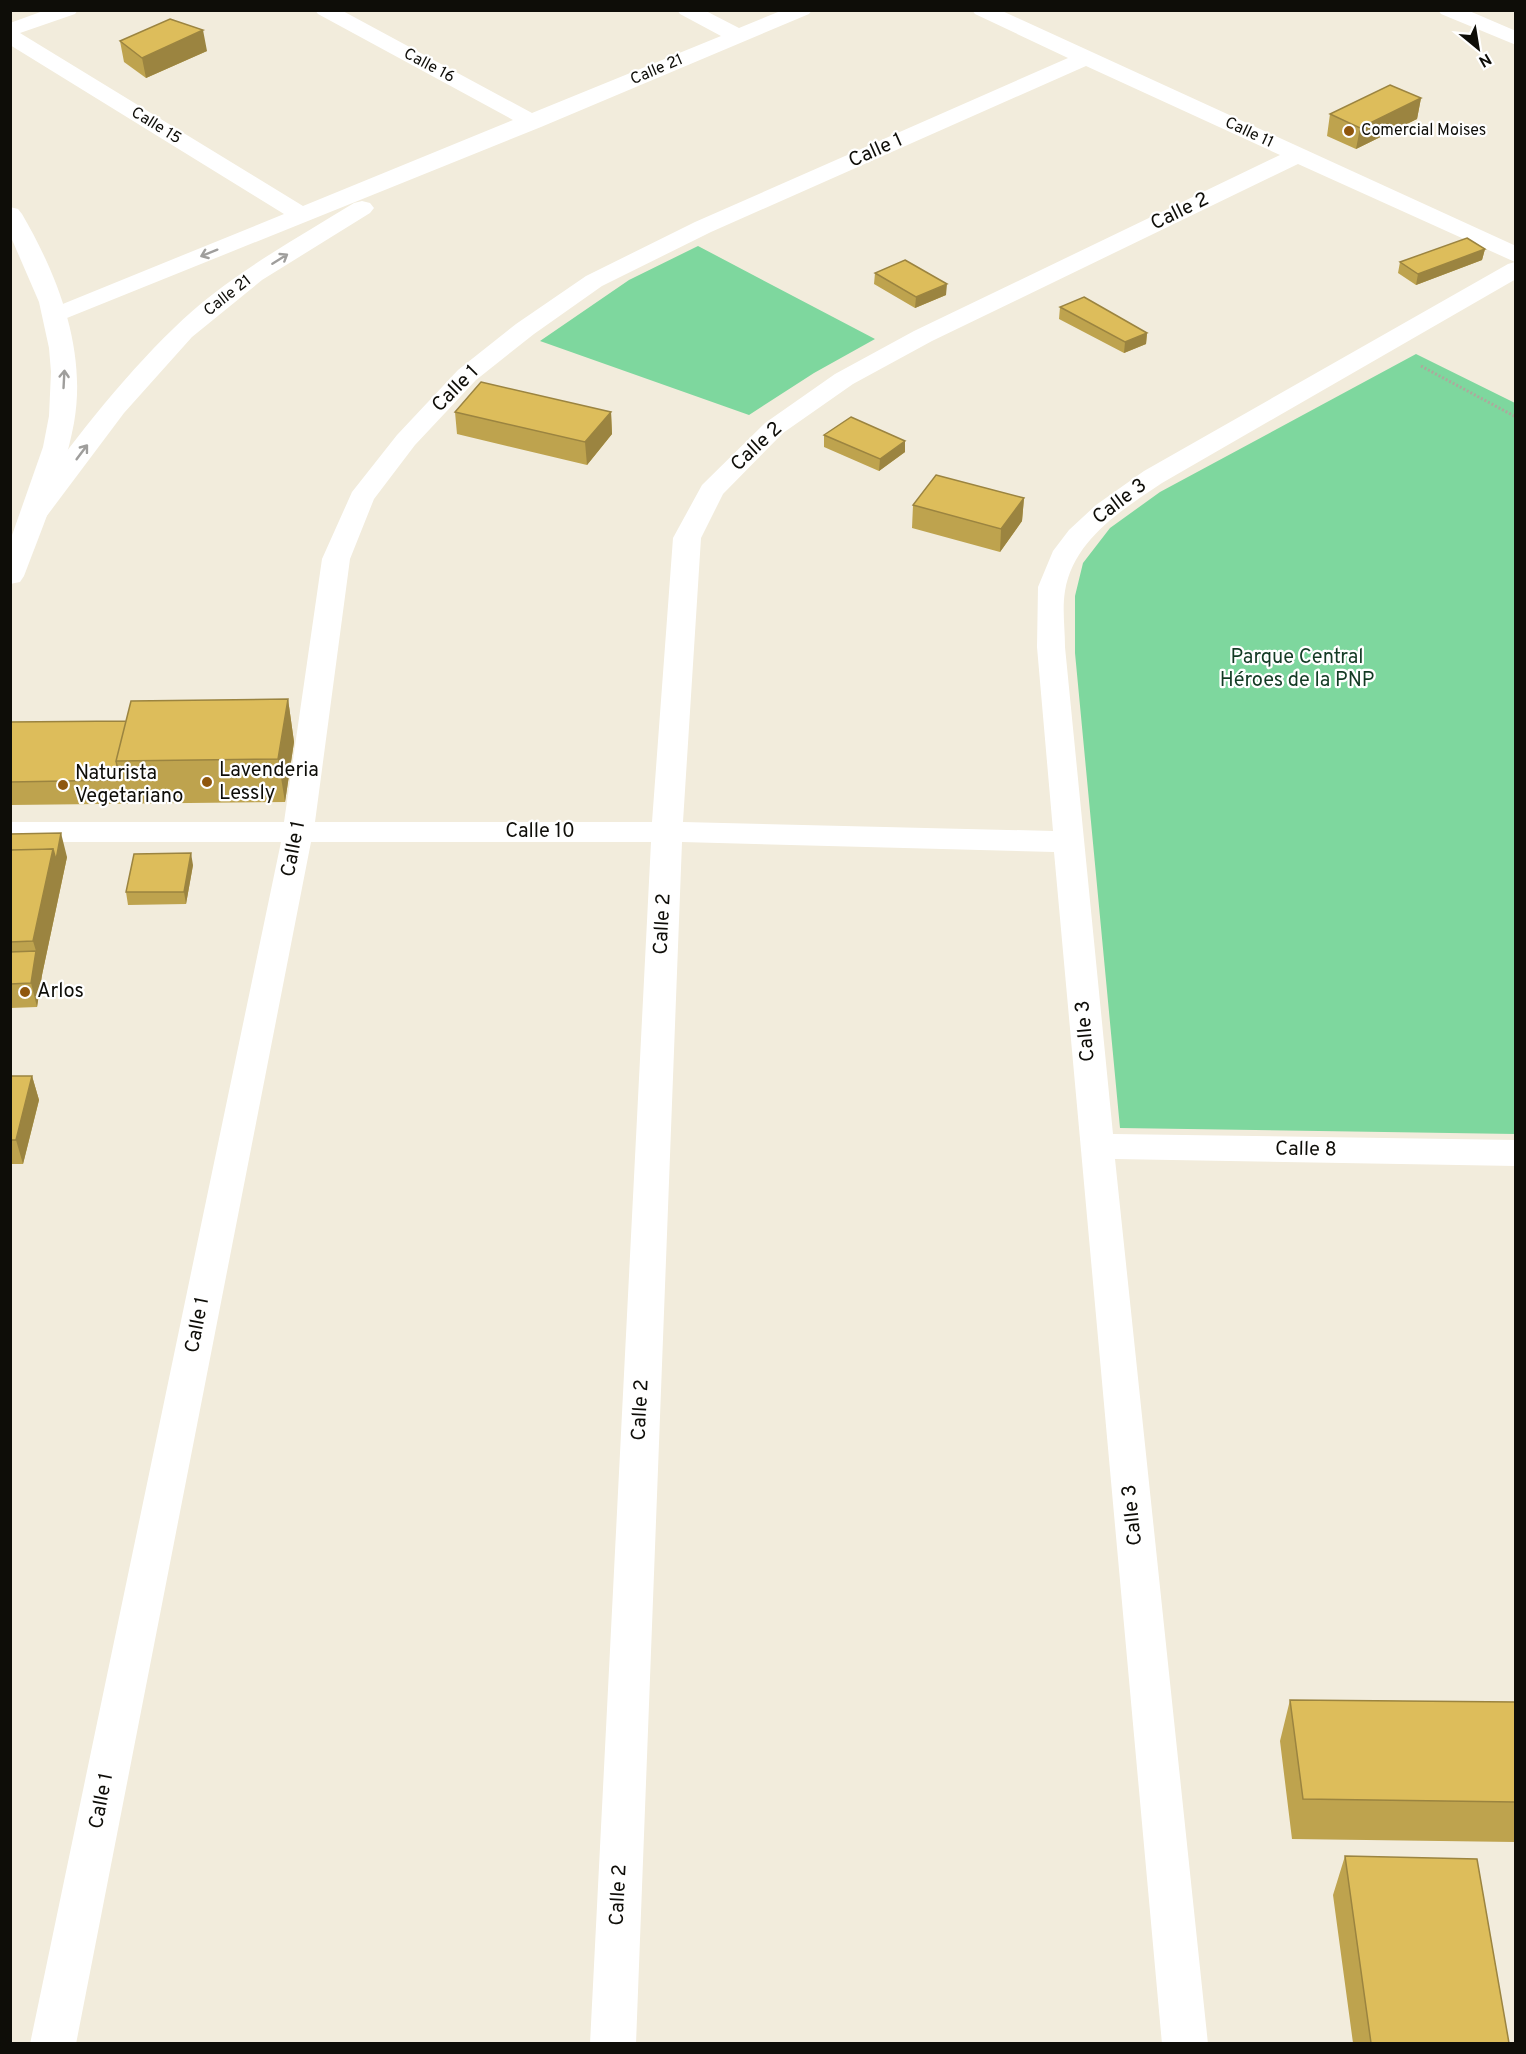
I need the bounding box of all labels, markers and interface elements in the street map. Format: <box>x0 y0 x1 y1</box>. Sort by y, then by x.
north arrow <box>1448 18 1508 78</box>
street label: Calle 16 <box>400 44 458 88</box>
text: N <box>1475 48 1494 71</box>
street label: Calle 21 <box>628 50 686 90</box>
street label: Calle 15 <box>127 103 185 149</box>
street label: Calle 11 <box>1221 113 1277 153</box>
place label: Comercial Moises <box>1361 121 1486 141</box>
marker: Comercial Moises <box>1342 124 1356 138</box>
street label: Calle 1 <box>845 128 907 174</box>
street label: Calle 2 <box>1147 187 1213 237</box>
one-way arrow <box>201 248 219 259</box>
one-way arrow <box>271 252 288 264</box>
street label: Calle 21 <box>200 271 256 321</box>
street label: Calle 1 <box>427 360 485 418</box>
one-way arrow <box>58 369 69 389</box>
street label: Calle 2 <box>726 416 788 478</box>
one-way arrow <box>75 444 88 460</box>
street label: Calle 3 <box>1088 473 1152 531</box>
park label: Parque Central Héroes de la PNP <box>1220 645 1374 694</box>
place label: Lavenderia Lessly <box>219 758 319 807</box>
place label: Naturista Vegetariano <box>75 761 183 810</box>
marker: Lavenderia Lessly <box>200 775 214 789</box>
marker: Naturista Vegetariano <box>56 778 70 792</box>
street label: Calle 1 <box>276 819 312 879</box>
street label: Calle 10 <box>505 819 575 845</box>
street label: Calle 2 <box>648 893 678 955</box>
place label: Arlos <box>37 979 84 1005</box>
marker: Arlos <box>18 985 32 999</box>
street label: Calle 3 <box>1070 999 1102 1063</box>
street label: Calle 8 <box>1275 1136 1337 1164</box>
street label: Calle 1 <box>180 1295 216 1355</box>
street label: Calle 2 <box>626 1379 656 1441</box>
street label: Calle 3 <box>1117 1483 1149 1547</box>
street label: Calle 1 <box>84 1771 120 1831</box>
street label: Calle 2 <box>604 1864 634 1926</box>

